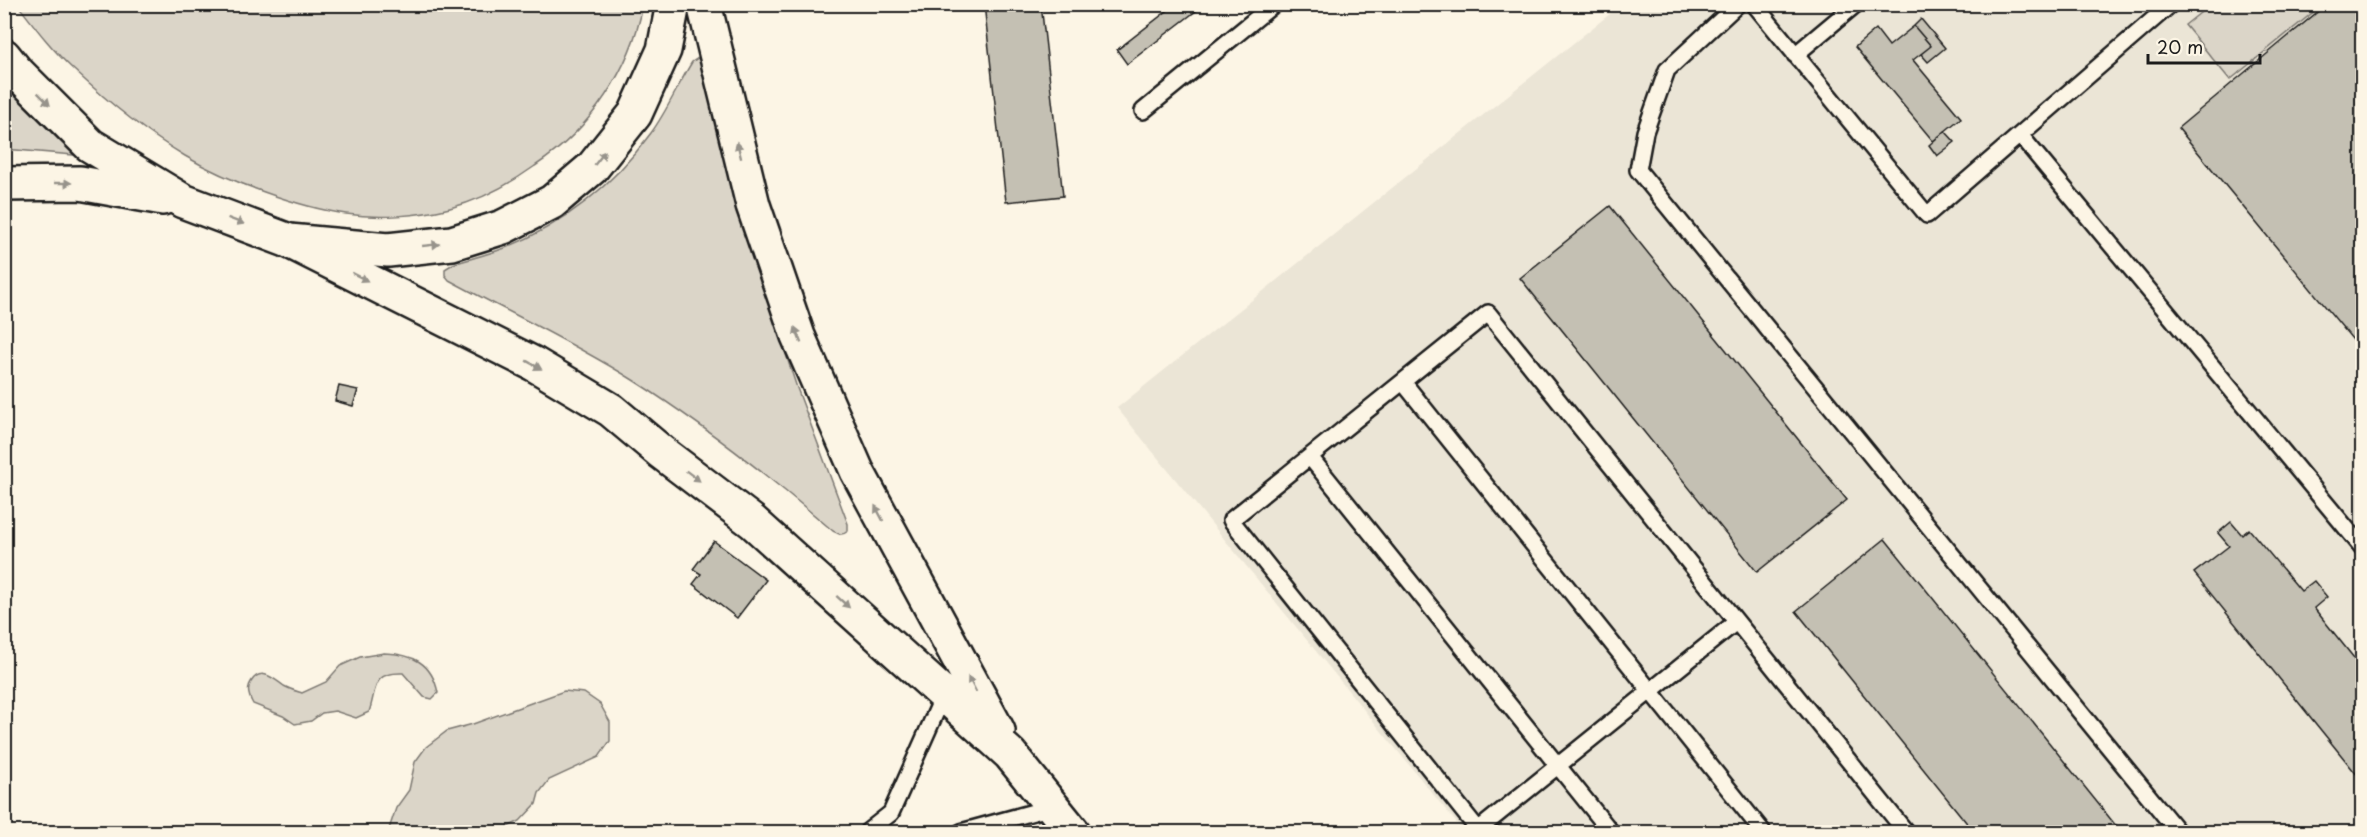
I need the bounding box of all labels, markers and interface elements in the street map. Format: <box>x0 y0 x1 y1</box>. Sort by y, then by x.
scale bar <box>2148 27 2260 65</box>
text: 20 m <box>2157 33 2203 60</box>
one-way arrow <box>36 91 50 105</box>
one-way arrow <box>733 141 743 159</box>
one-way arrow <box>594 150 606 166</box>
one-way arrow <box>53 178 72 188</box>
one-way arrow <box>227 217 245 226</box>
one-way arrow <box>421 240 440 250</box>
one-way arrow <box>352 272 369 282</box>
one-way arrow <box>793 326 803 344</box>
one-way arrow <box>526 360 543 370</box>
one-way arrow <box>686 470 701 482</box>
one-way arrow <box>874 504 884 521</box>
one-way arrow <box>835 595 850 609</box>
one-way arrow <box>967 675 977 692</box>

